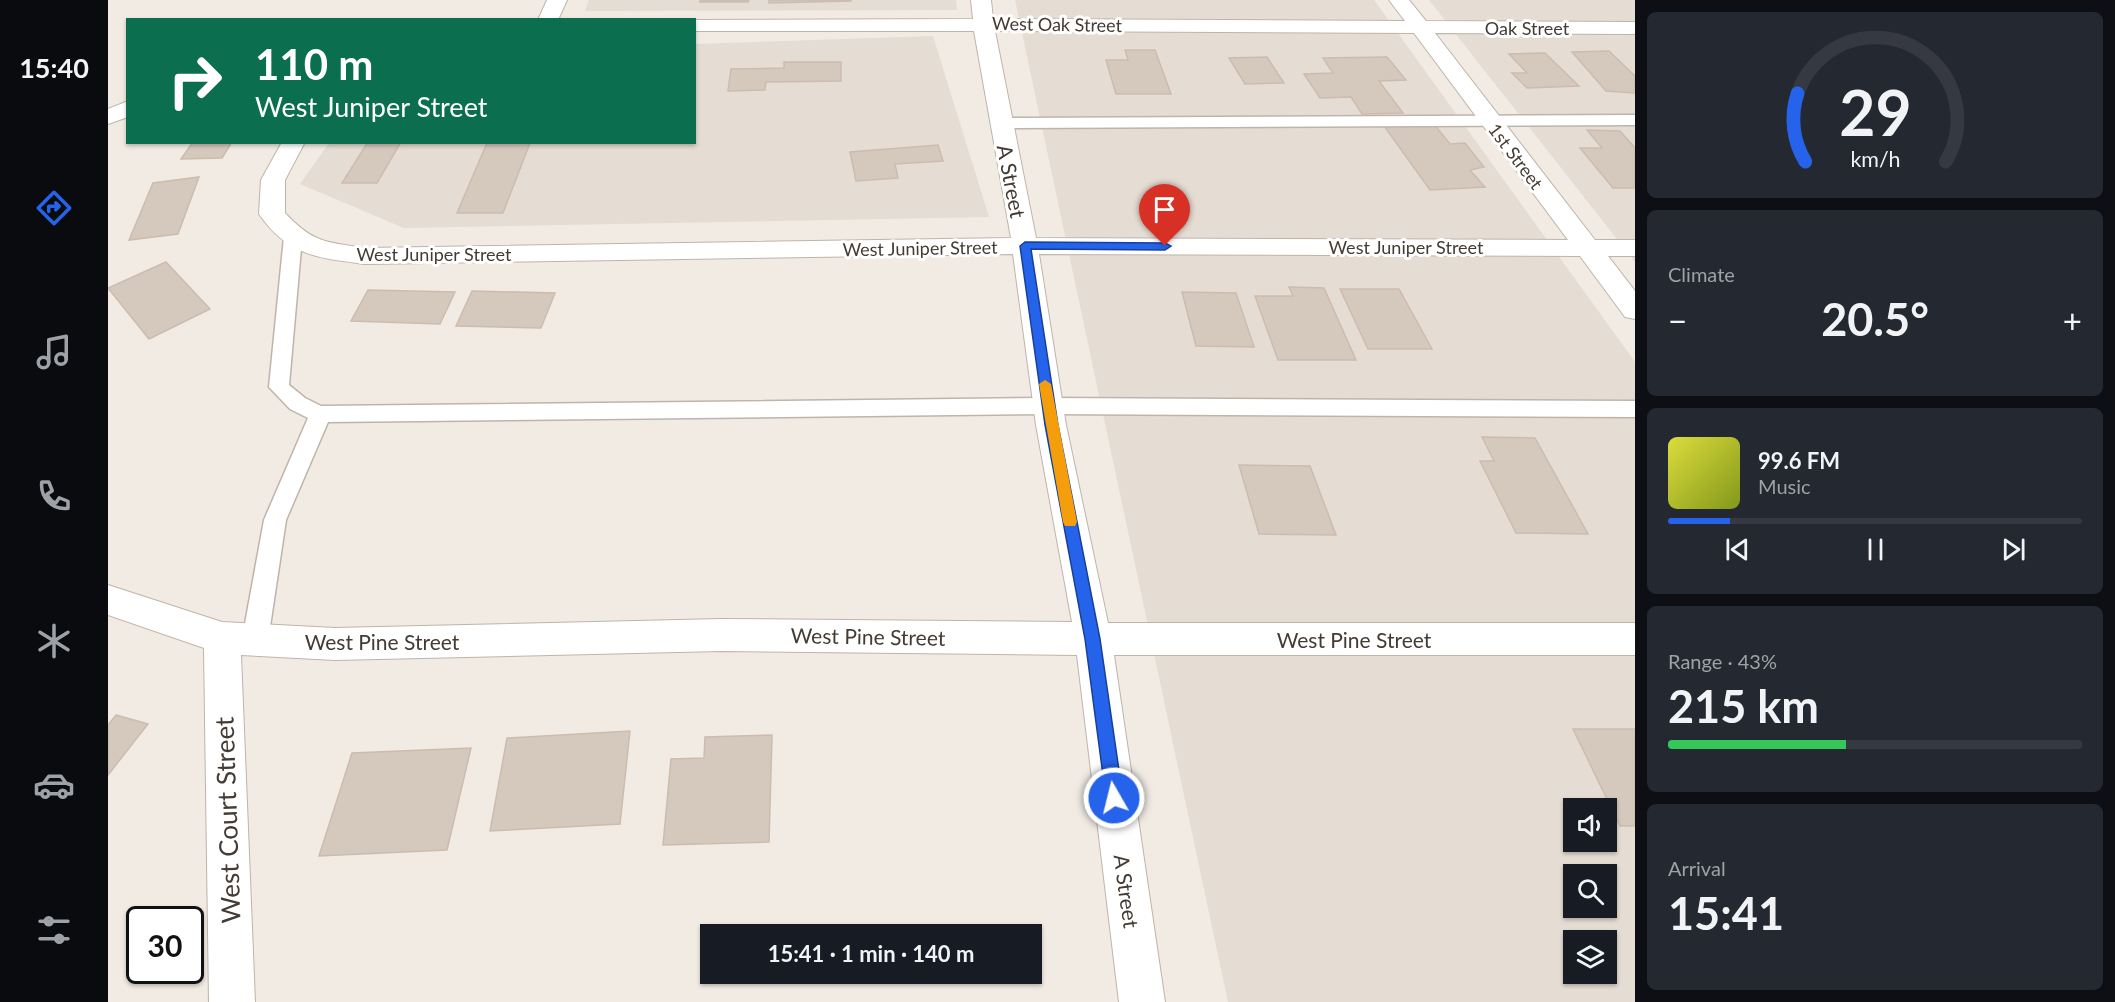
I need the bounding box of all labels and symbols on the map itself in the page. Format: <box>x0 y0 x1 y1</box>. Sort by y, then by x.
street label: West Oak Street <box>992 12 1123 36</box>
street label: Oak Street <box>1485 17 1570 39</box>
street label: 1st Street <box>1484 119 1548 194</box>
street label: A Street <box>993 142 1031 220</box>
pin <box>1139 184 1190 246</box>
street label: West Juniper Street <box>842 236 998 260</box>
street label: West Juniper Street <box>1329 236 1484 258</box>
street label: West Juniper Street <box>357 243 512 265</box>
street label: West Pine Street <box>790 622 946 650</box>
street label: West Pine Street <box>1277 627 1432 652</box>
street label: West Pine Street <box>305 629 460 654</box>
street label: West Court Street <box>207 716 247 924</box>
position arrow <box>1082 766 1146 830</box>
street label: A Street <box>1109 853 1145 930</box>
speed limit sign: 30 <box>126 906 204 984</box>

